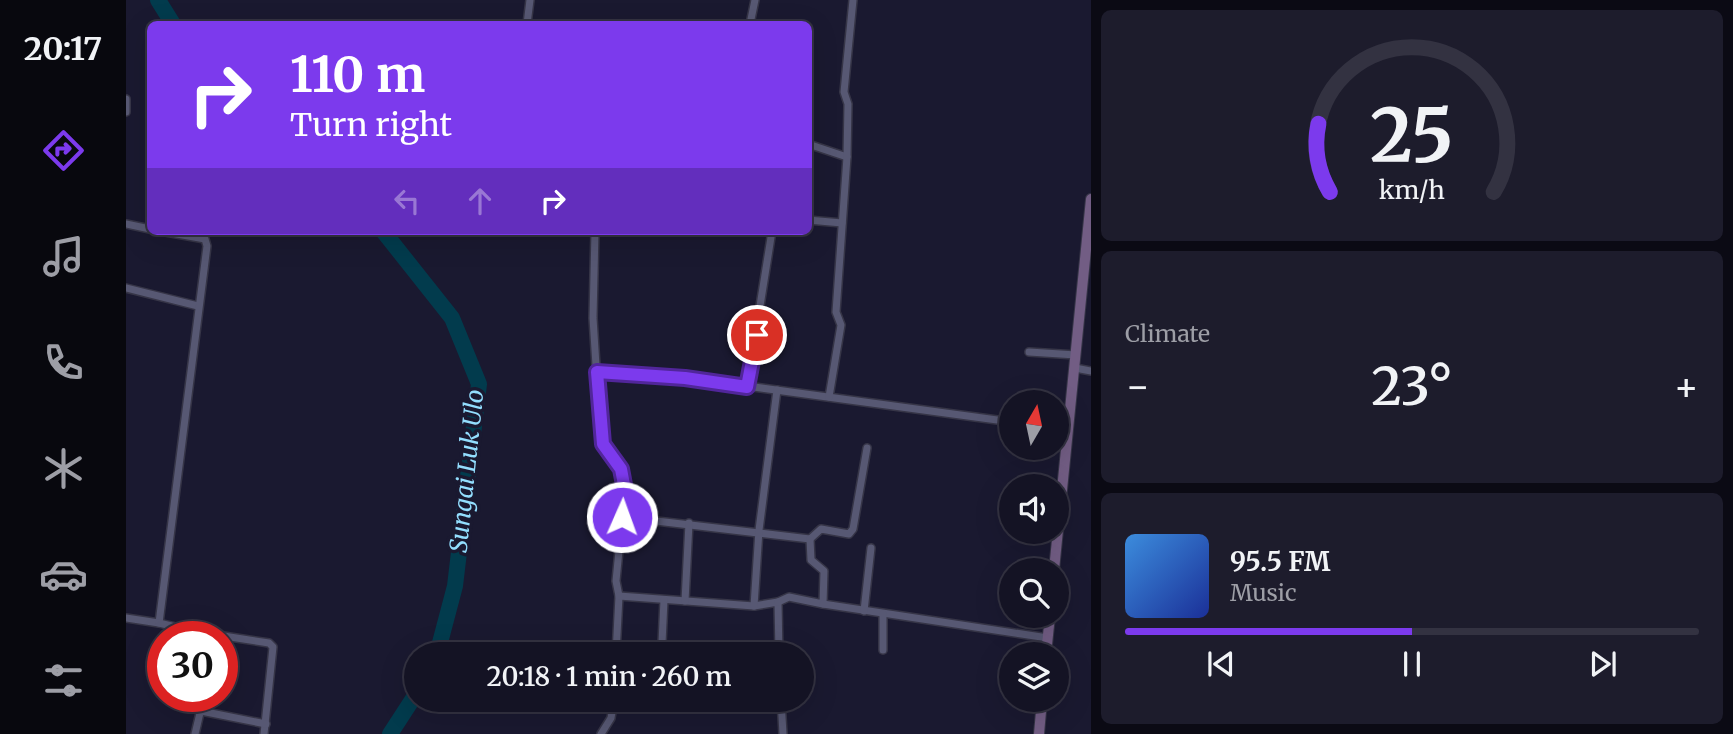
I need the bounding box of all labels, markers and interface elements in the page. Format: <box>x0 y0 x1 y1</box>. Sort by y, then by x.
text: 20:17 <box>24 29 102 69</box>
text: 110 m <box>290 44 425 105</box>
icon: right <box>175 49 266 140</box>
text: 25 <box>1370 90 1454 182</box>
text: Turn right <box>290 105 452 145</box>
icon: directions <box>39 126 88 175</box>
text: km/h <box>1379 173 1445 205</box>
icon: left <box>388 182 426 220</box>
icon: ahead <box>461 182 499 220</box>
icon: right <box>534 182 572 220</box>
icon: music <box>39 232 88 281</box>
pin <box>727 305 787 365</box>
icon: arrive <box>738 316 776 354</box>
text: Climate <box>1125 319 1210 348</box>
icon: phone <box>39 338 88 387</box>
text: 23° <box>1371 354 1453 419</box>
text: − <box>1125 363 1150 410</box>
text: + <box>1674 363 1699 410</box>
water label: Sungai Luk Ulo <box>443 388 490 554</box>
north arrow <box>999 390 1069 460</box>
map controls <box>999 390 1069 712</box>
icon: climate <box>39 444 88 493</box>
button: sound <box>999 474 1069 544</box>
position arrow <box>585 480 659 554</box>
text: 95.5 FM <box>1230 545 1331 578</box>
icon: car <box>39 550 88 599</box>
button: search <box>999 558 1069 628</box>
text: Music <box>1230 578 1297 607</box>
speed limit sign: 30 <box>147 621 238 712</box>
button: layers <box>999 642 1069 712</box>
icon: previous <box>1202 645 1240 683</box>
icon: pause <box>1393 645 1431 683</box>
icon: next <box>1584 645 1622 683</box>
icon: filters <box>39 656 88 705</box>
text: 20:18 · 1 min · 260 m <box>487 660 731 693</box>

